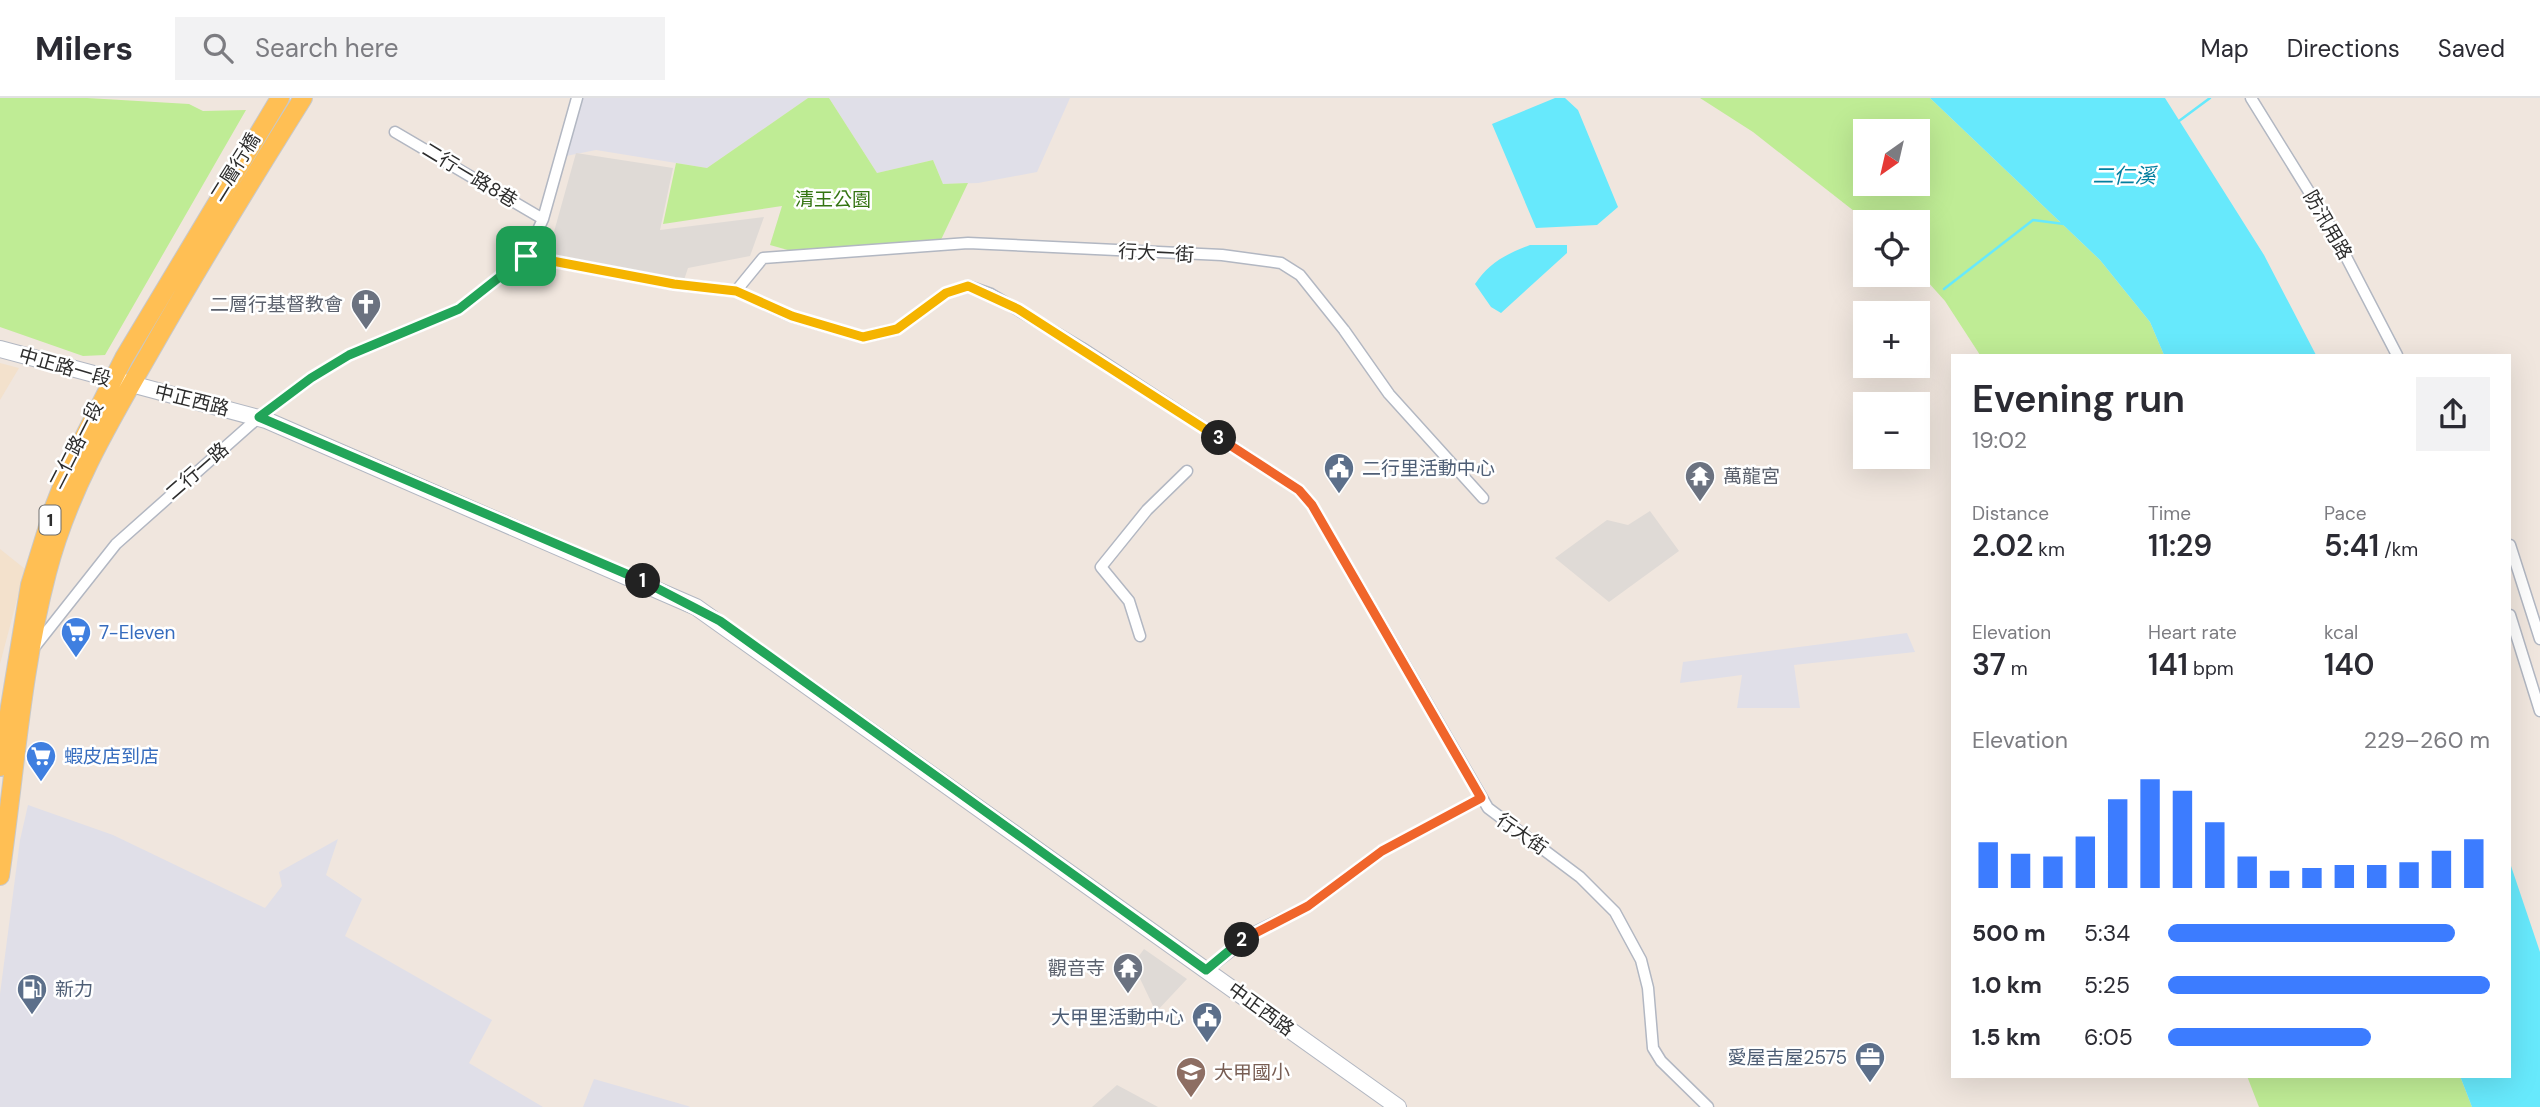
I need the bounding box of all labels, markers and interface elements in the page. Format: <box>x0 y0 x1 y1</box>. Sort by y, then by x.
search box <box>175 17 665 80</box>
text: Milers <box>35 27 133 70</box>
icon: search <box>199 29 237 67</box>
text: Search here <box>255 31 398 65</box>
text: Map <box>2201 33 2249 64</box>
text: Directions <box>2287 33 2400 64</box>
text: Saved <box>2438 33 2505 64</box>
north arrow <box>1853 119 1930 196</box>
map controls <box>1853 119 1930 469</box>
street label: 二層行橋 <box>204 128 266 206</box>
street label: 二行一路8巷 <box>418 137 522 213</box>
water label: 二仁溪 <box>2093 162 2158 190</box>
street label: 防汛用路 <box>2298 186 2358 264</box>
park label: 清王公園 <box>795 187 871 212</box>
button: locate <box>1853 210 1930 287</box>
pin <box>496 226 556 286</box>
icon: arrive <box>507 237 545 275</box>
street label: 行大一街 <box>1117 239 1195 267</box>
church icon: 二層行基督教會 <box>349 287 383 331</box>
place label: 二層行基督教會 <box>210 292 343 317</box>
button: + <box>1853 301 1930 378</box>
street label: 中正路一段 <box>16 342 114 392</box>
text: Evening run <box>1972 374 2185 424</box>
button: share <box>2416 377 2490 451</box>
street label: 中正西路 <box>152 379 232 421</box>
button: − <box>1853 392 1930 469</box>
street label: 二仁路一段 <box>43 397 109 493</box>
pin: 3 <box>1202 420 1236 456</box>
text: 3 <box>1213 425 1224 450</box>
text: 19:02 <box>1972 425 2027 455</box>
street label: 二行一路 <box>160 437 234 505</box>
public building icon: 二行里活動中心 <box>1322 451 1356 495</box>
place label: 二行里活動中心 <box>1362 456 1495 481</box>
temple icon: 萬龍宮 <box>1683 459 1717 503</box>
place label: 萬龍宮 <box>1723 464 1780 489</box>
text: Distance <box>1972 501 2049 526</box>
text: Time <box>2148 501 2191 526</box>
text: Pace <box>2324 501 2367 526</box>
road number: 1 <box>40 506 60 534</box>
text: 2.02 <box>1972 526 2033 565</box>
text: 11:29 <box>2148 526 2212 565</box>
text: 5:41 <box>2324 526 2379 565</box>
text: km <box>2033 537 2065 562</box>
text: /km <box>2379 537 2418 562</box>
pin: 1 <box>626 564 660 598</box>
text: 1 <box>639 568 646 593</box>
supermarket icon: 7-Eleven <box>59 615 93 659</box>
place label: 7-Eleven <box>99 620 175 645</box>
text: Elevation <box>1972 620 2051 645</box>
text: Heart rate <box>2148 620 2237 645</box>
text: kcal <box>2324 620 2358 645</box>
text: 37 <box>1972 645 2006 684</box>
text: 141 <box>2148 645 2188 684</box>
text: 140 <box>2324 645 2375 684</box>
text: m <box>2006 656 2028 681</box>
text: bpm <box>2188 656 2234 681</box>
text: Elevation <box>1972 725 2068 755</box>
text: 229–260 m <box>2364 725 2490 755</box>
supermarket icon: 蝦皮店到店 <box>24 739 58 783</box>
place label: 蝦皮店到店 <box>64 744 159 769</box>
street label: 行大街 <box>1491 807 1553 861</box>
text: 500 m <box>1972 918 2046 948</box>
text: 5:34 <box>2084 918 2130 948</box>
pin: 2 <box>1224 922 1260 958</box>
text: 2 <box>1236 927 1247 952</box>
temple icon: 觀音寺 <box>1111 951 1145 995</box>
place label: 觀音寺 <box>1048 956 1105 981</box>
text: 1.0 km <box>1972 970 2042 1000</box>
text: 5:25 <box>2084 970 2130 1000</box>
fuel station icon: 新力 <box>15 972 49 1016</box>
place label: 新力 <box>55 977 93 1002</box>
street label: 中正西路 <box>1223 977 1299 1041</box>
public building icon: 大甲里活動中心 <box>1190 1000 1224 1044</box>
place label: 大甲里活動中心 <box>1051 1005 1184 1030</box>
text: 1.5 km <box>1972 1022 2041 1052</box>
text: 6:05 <box>2084 1022 2133 1052</box>
office icon: 愛屋吉屋2575 <box>1853 1040 1887 1084</box>
place label: 愛屋吉屋2575 <box>1728 1045 1847 1070</box>
school or university icon: 大甲國小 <box>1174 1055 1208 1099</box>
place label: 大甲國小 <box>1214 1060 1290 1085</box>

